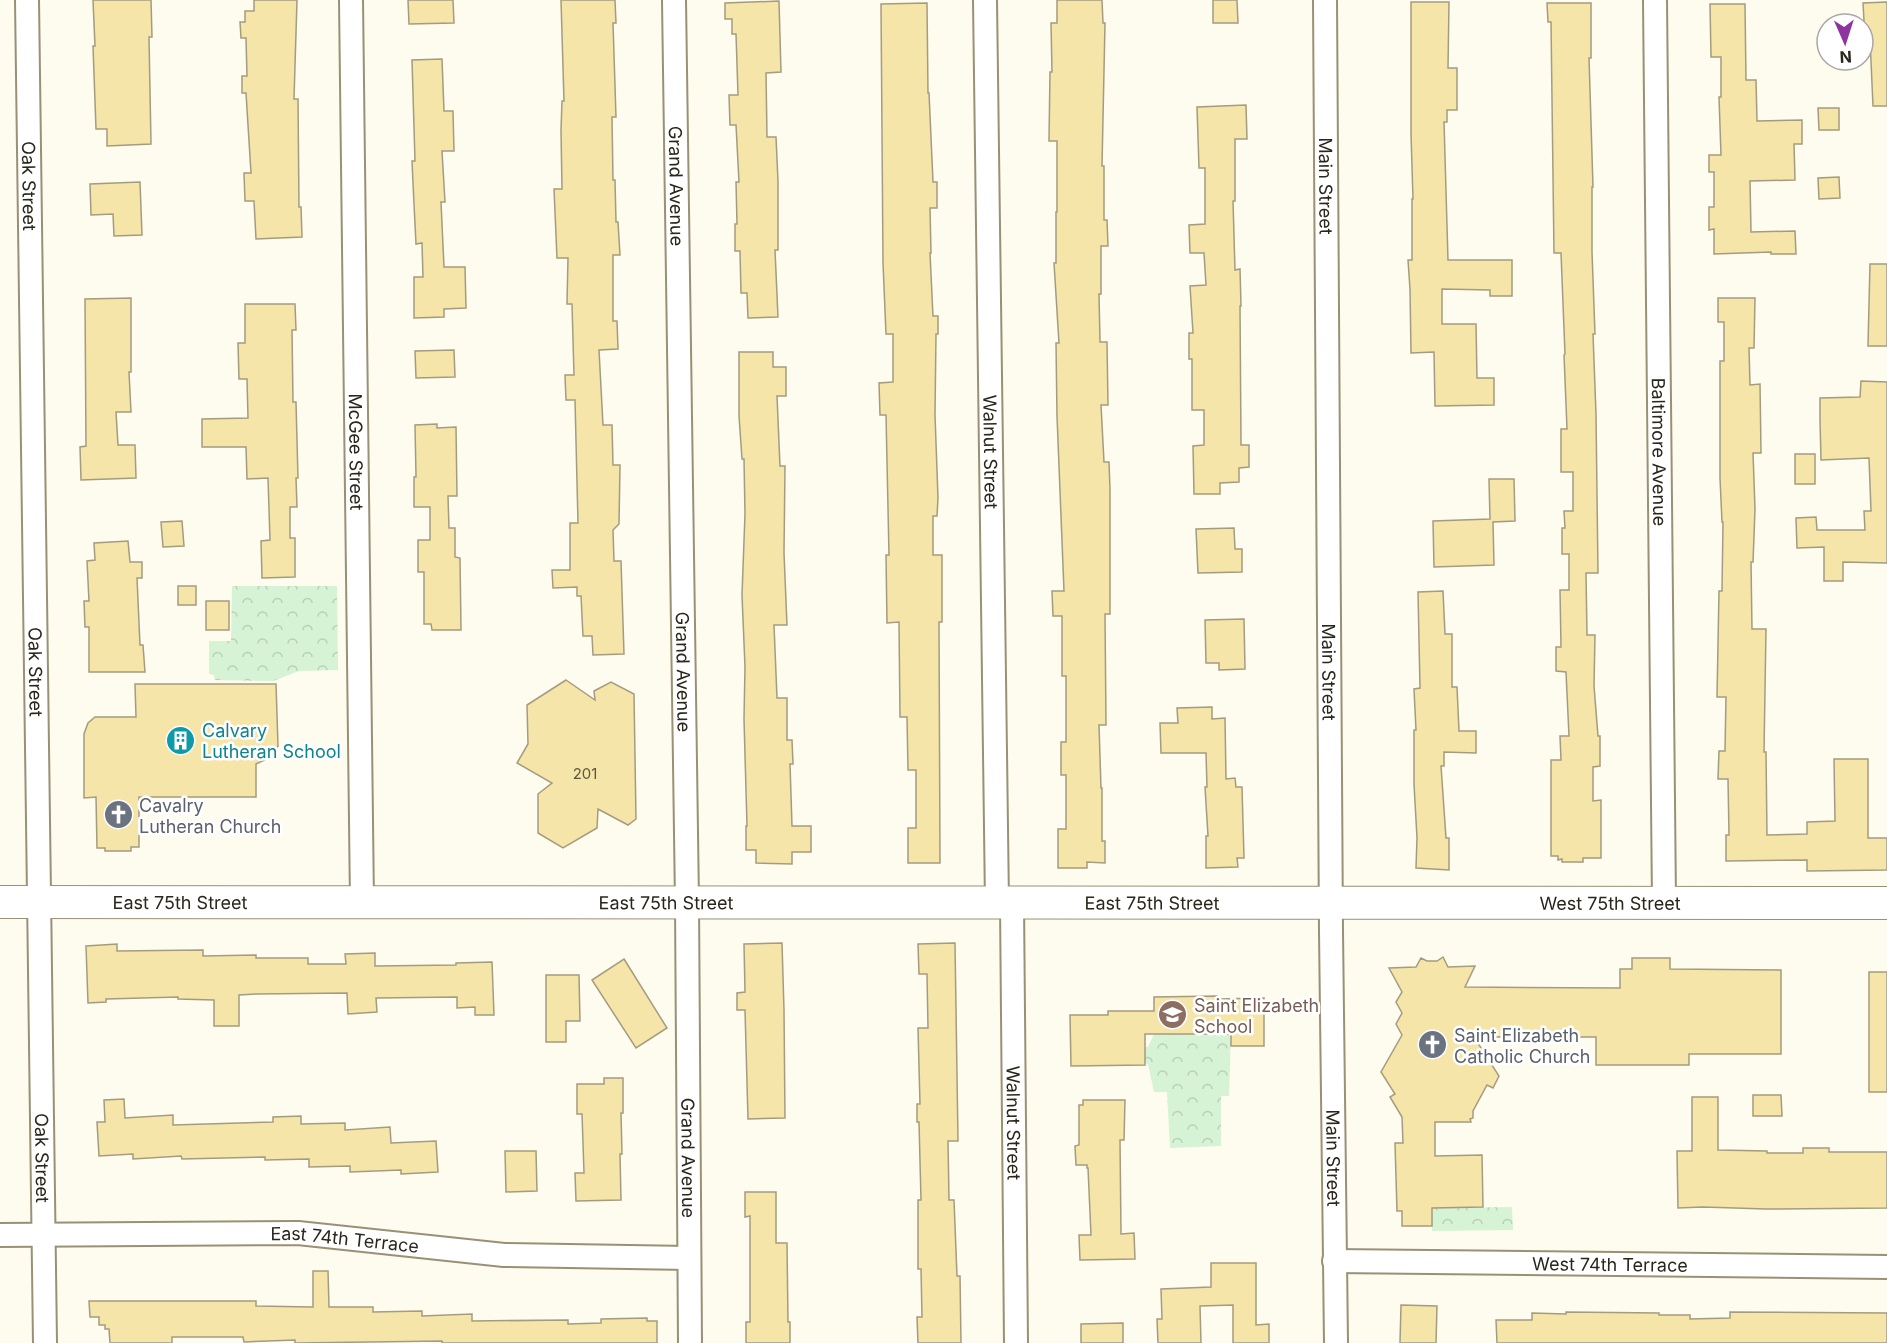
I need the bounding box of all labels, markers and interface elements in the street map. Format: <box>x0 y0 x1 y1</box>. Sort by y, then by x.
north arrow <box>1815 12 1875 72</box>
text: N <box>1839 47 1852 67</box>
street label: Grand Avenue <box>665 126 688 246</box>
street label: Main Street <box>1315 137 1337 235</box>
street label: Oak Street <box>18 141 41 231</box>
street label: Baltimore Avenue <box>1648 378 1671 526</box>
street label: McGee Street <box>345 393 368 511</box>
street label: Walnut Street <box>980 395 1002 509</box>
street label: Grand Avenue <box>672 612 695 732</box>
street label: Main Street <box>1319 623 1340 721</box>
street label: Oak Street <box>25 627 47 717</box>
place label: Calvary Lutheran School <box>202 720 341 762</box>
building icon: Calvary Lutheran School <box>165 724 197 756</box>
house number: 201 <box>573 764 597 783</box>
place label: Cavalry Lutheran Church <box>139 795 281 837</box>
church icon: Cavalry Lutheran Church <box>102 799 134 831</box>
street label: East 75th Street <box>113 892 248 913</box>
street label: East 75th Street <box>599 892 734 913</box>
street label: East 75th Street <box>1085 892 1220 913</box>
street label: West 75th Street <box>1539 892 1681 913</box>
place label: Saint Elizabeth School <box>1194 995 1319 1037</box>
school or university icon: Saint Elizabeth School <box>1157 999 1189 1031</box>
place label: Saint Elizabeth Catholic Church <box>1454 1025 1591 1067</box>
church icon: Saint Elizabeth Catholic Church <box>1417 1029 1449 1061</box>
street label: Walnut Street <box>1003 1066 1025 1180</box>
street label: Grand Avenue <box>678 1098 700 1218</box>
street label: Main Street <box>1323 1109 1345 1207</box>
street label: Oak Street <box>31 1113 54 1203</box>
street label: East 74th Terrace <box>270 1222 420 1256</box>
street label: West 74th Terrace <box>1532 1253 1688 1275</box>

